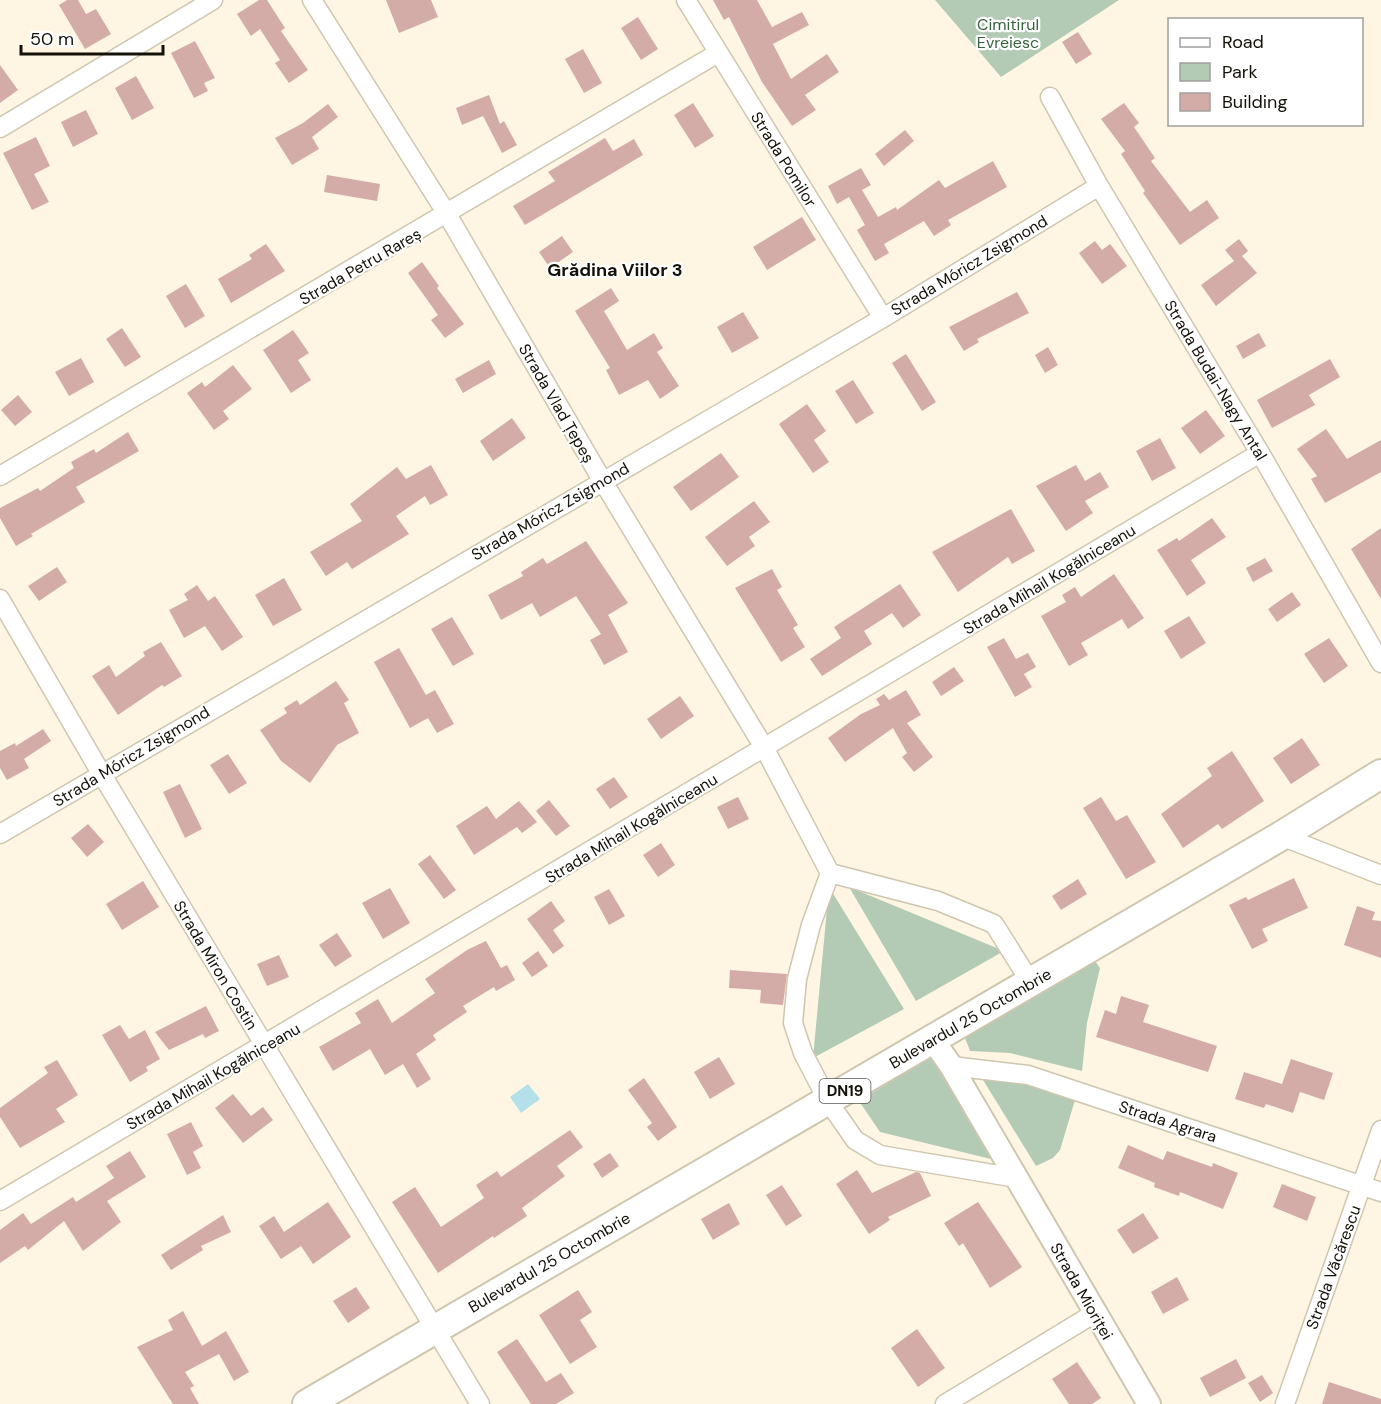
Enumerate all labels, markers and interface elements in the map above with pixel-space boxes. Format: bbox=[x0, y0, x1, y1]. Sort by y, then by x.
park label: Cimitirul Evreiesc bbox=[977, 14, 1039, 53]
scale bar bbox=[21, 18, 164, 56]
legend bbox=[1168, 18, 1363, 126]
text: 50 m bbox=[30, 27, 74, 51]
text: Road bbox=[1222, 30, 1264, 54]
text: Park bbox=[1222, 60, 1258, 84]
text: Building bbox=[1222, 90, 1287, 114]
street label: Strada Pomilor bbox=[746, 108, 821, 211]
street label: Strada Móricz Zsigmond bbox=[887, 210, 1051, 321]
street label: Strada Petru Rareș bbox=[296, 223, 425, 310]
district label: Grădina Viilor 3 bbox=[547, 258, 683, 282]
street label: Strada Budai-Nagy Antal bbox=[1159, 296, 1272, 464]
street label: Strada Vlad Țepeș bbox=[514, 340, 599, 467]
street label: Strada Móricz Zsigmond bbox=[467, 458, 633, 565]
street label: Strada Mihail Kogălniceanu bbox=[959, 520, 1139, 639]
street label: Strada Móricz Zsigmond bbox=[49, 701, 213, 812]
street label: Strada Mihail Kogălniceanu bbox=[541, 769, 721, 888]
street label: Strada Miron Costin bbox=[169, 897, 262, 1034]
street label: Bulevardul 25 Octombrie bbox=[885, 963, 1055, 1073]
street label: Strada Mihail Kogălniceanu bbox=[122, 1018, 304, 1135]
road number: DN19 bbox=[820, 1079, 870, 1103]
street label: Strada Agrara bbox=[1116, 1096, 1220, 1147]
street label: Strada Văcărescu bbox=[1301, 1202, 1366, 1332]
street label: Bulevardul 25 Octombrie bbox=[464, 1207, 634, 1317]
street label: Strada Mioriței bbox=[1045, 1239, 1118, 1344]

